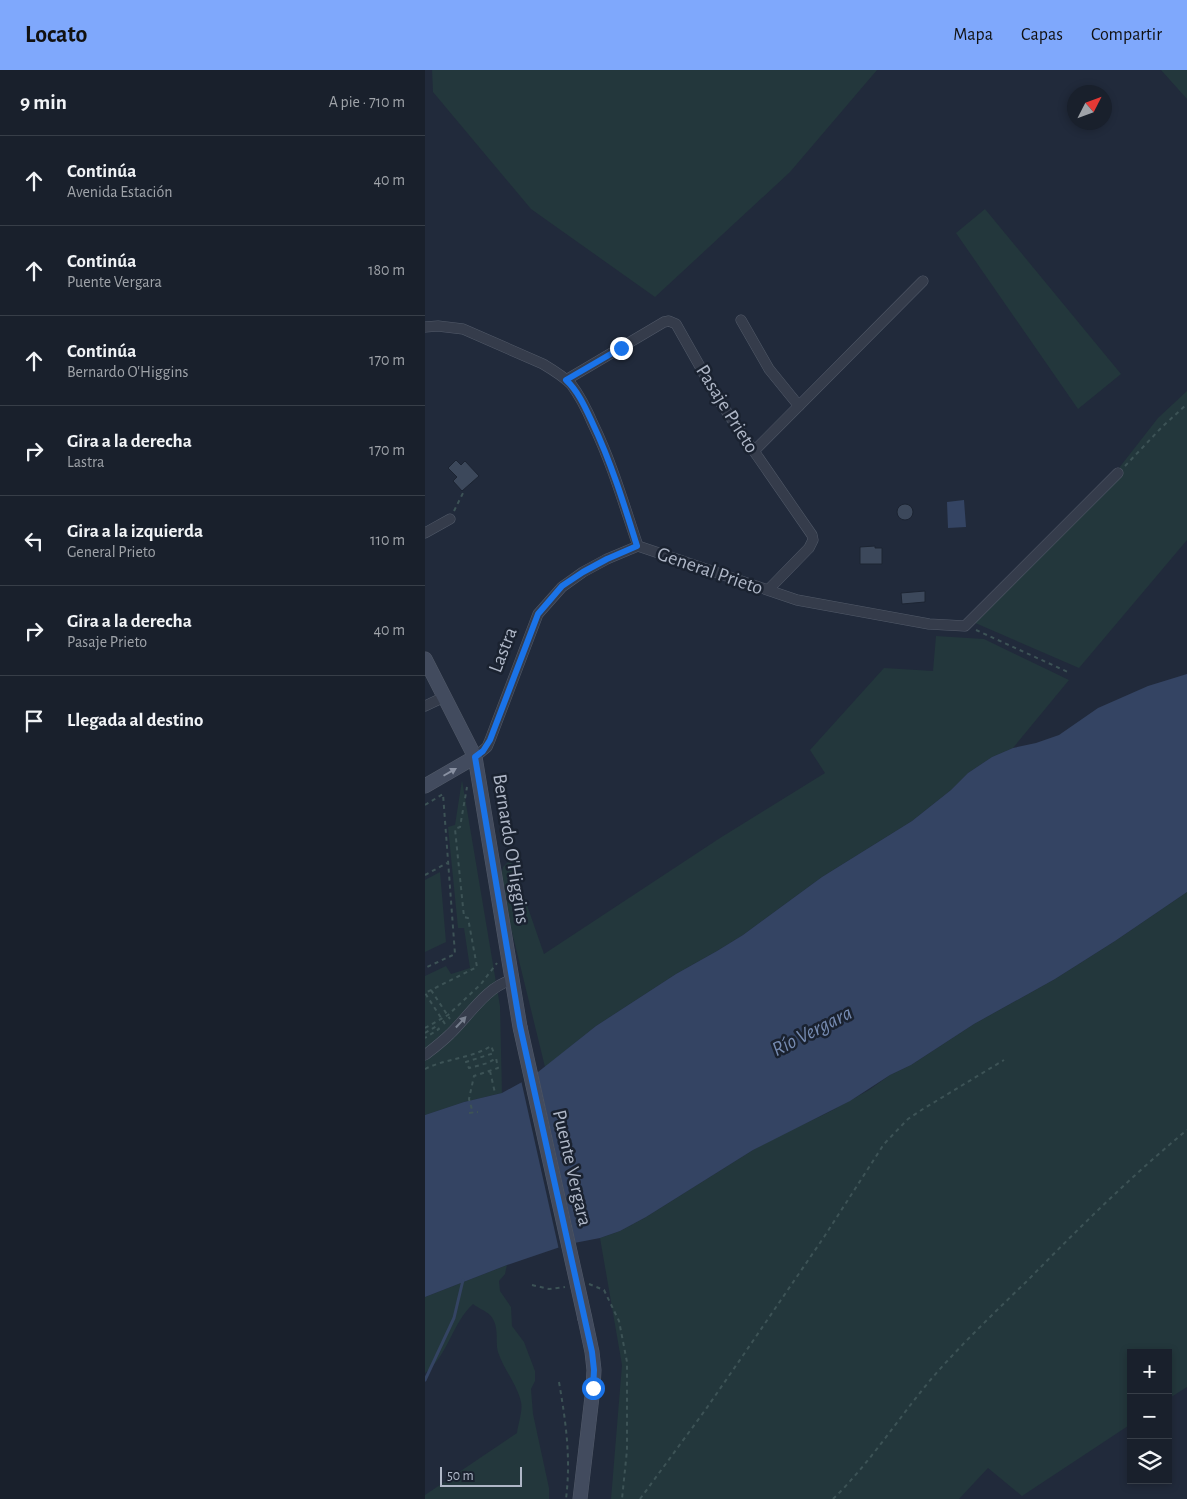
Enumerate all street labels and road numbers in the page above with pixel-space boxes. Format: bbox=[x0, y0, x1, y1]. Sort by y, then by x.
street label: Pasaje Prieto bbox=[692, 361, 762, 457]
street label: General Prieto bbox=[654, 544, 766, 598]
street label: Lastra bbox=[485, 625, 521, 675]
street label: Bernardo O'Higgins bbox=[489, 772, 533, 926]
street label: Puente Vergara bbox=[549, 1108, 595, 1228]

